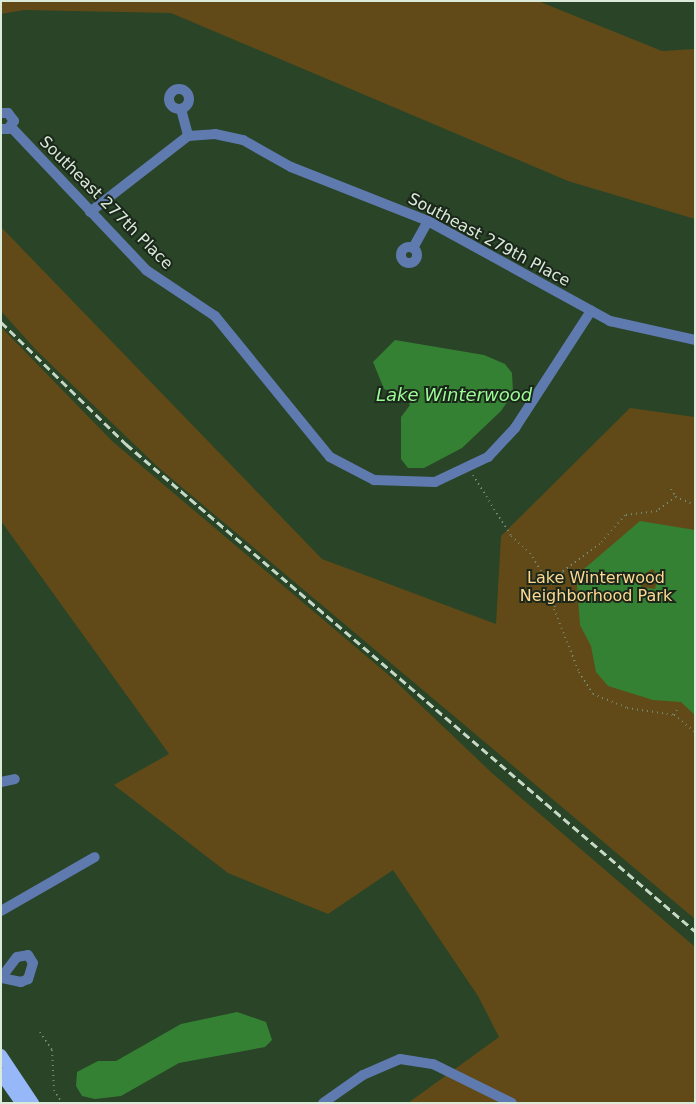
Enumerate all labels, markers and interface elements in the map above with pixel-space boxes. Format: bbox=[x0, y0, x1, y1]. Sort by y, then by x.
street label: Southeast 277th Place bbox=[35, 132, 177, 274]
street label: Southeast 279th Place bbox=[405, 189, 573, 291]
water label: Lake Winterwood bbox=[376, 384, 532, 406]
park label: Lake Winterwood Neighborhood Park bbox=[520, 568, 672, 606]

